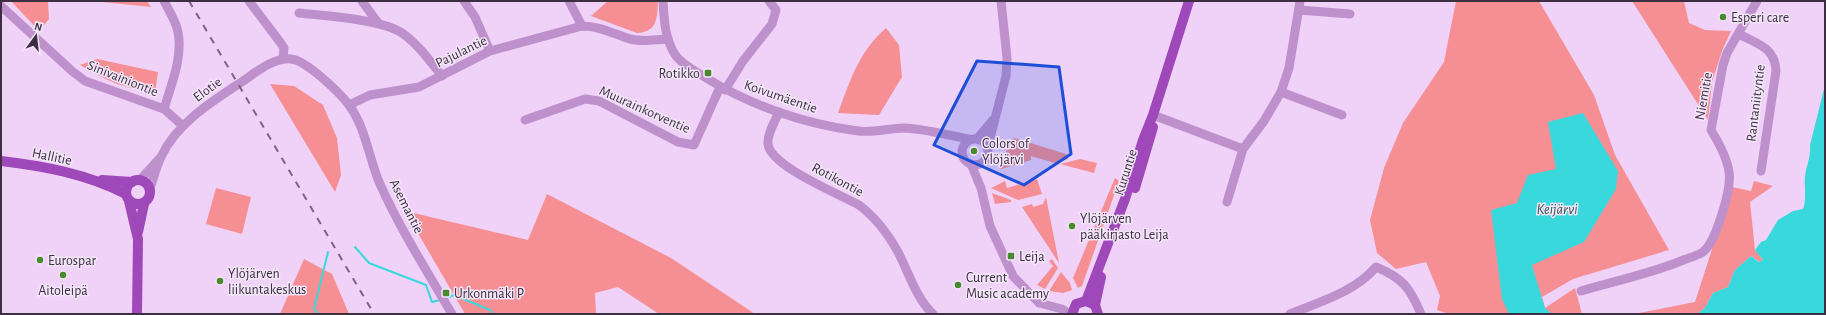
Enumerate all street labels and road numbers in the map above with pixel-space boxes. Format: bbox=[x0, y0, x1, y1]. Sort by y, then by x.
street label: Pajulantie bbox=[433, 33, 489, 70]
street label: Sinivainiontie bbox=[85, 58, 160, 99]
street label: Rantaniityntie bbox=[1744, 64, 1768, 143]
street label: Niemitie bbox=[1693, 71, 1715, 121]
street label: Elotie bbox=[191, 75, 224, 105]
street label: Koivumäentie bbox=[742, 78, 819, 116]
street label: Muurainkorventie bbox=[597, 84, 692, 136]
street label: Hallitie bbox=[31, 146, 73, 168]
street label: Kuruntie bbox=[1112, 148, 1140, 197]
street label: Rotikontie bbox=[809, 160, 866, 199]
street label: Asemantie bbox=[387, 177, 426, 236]

